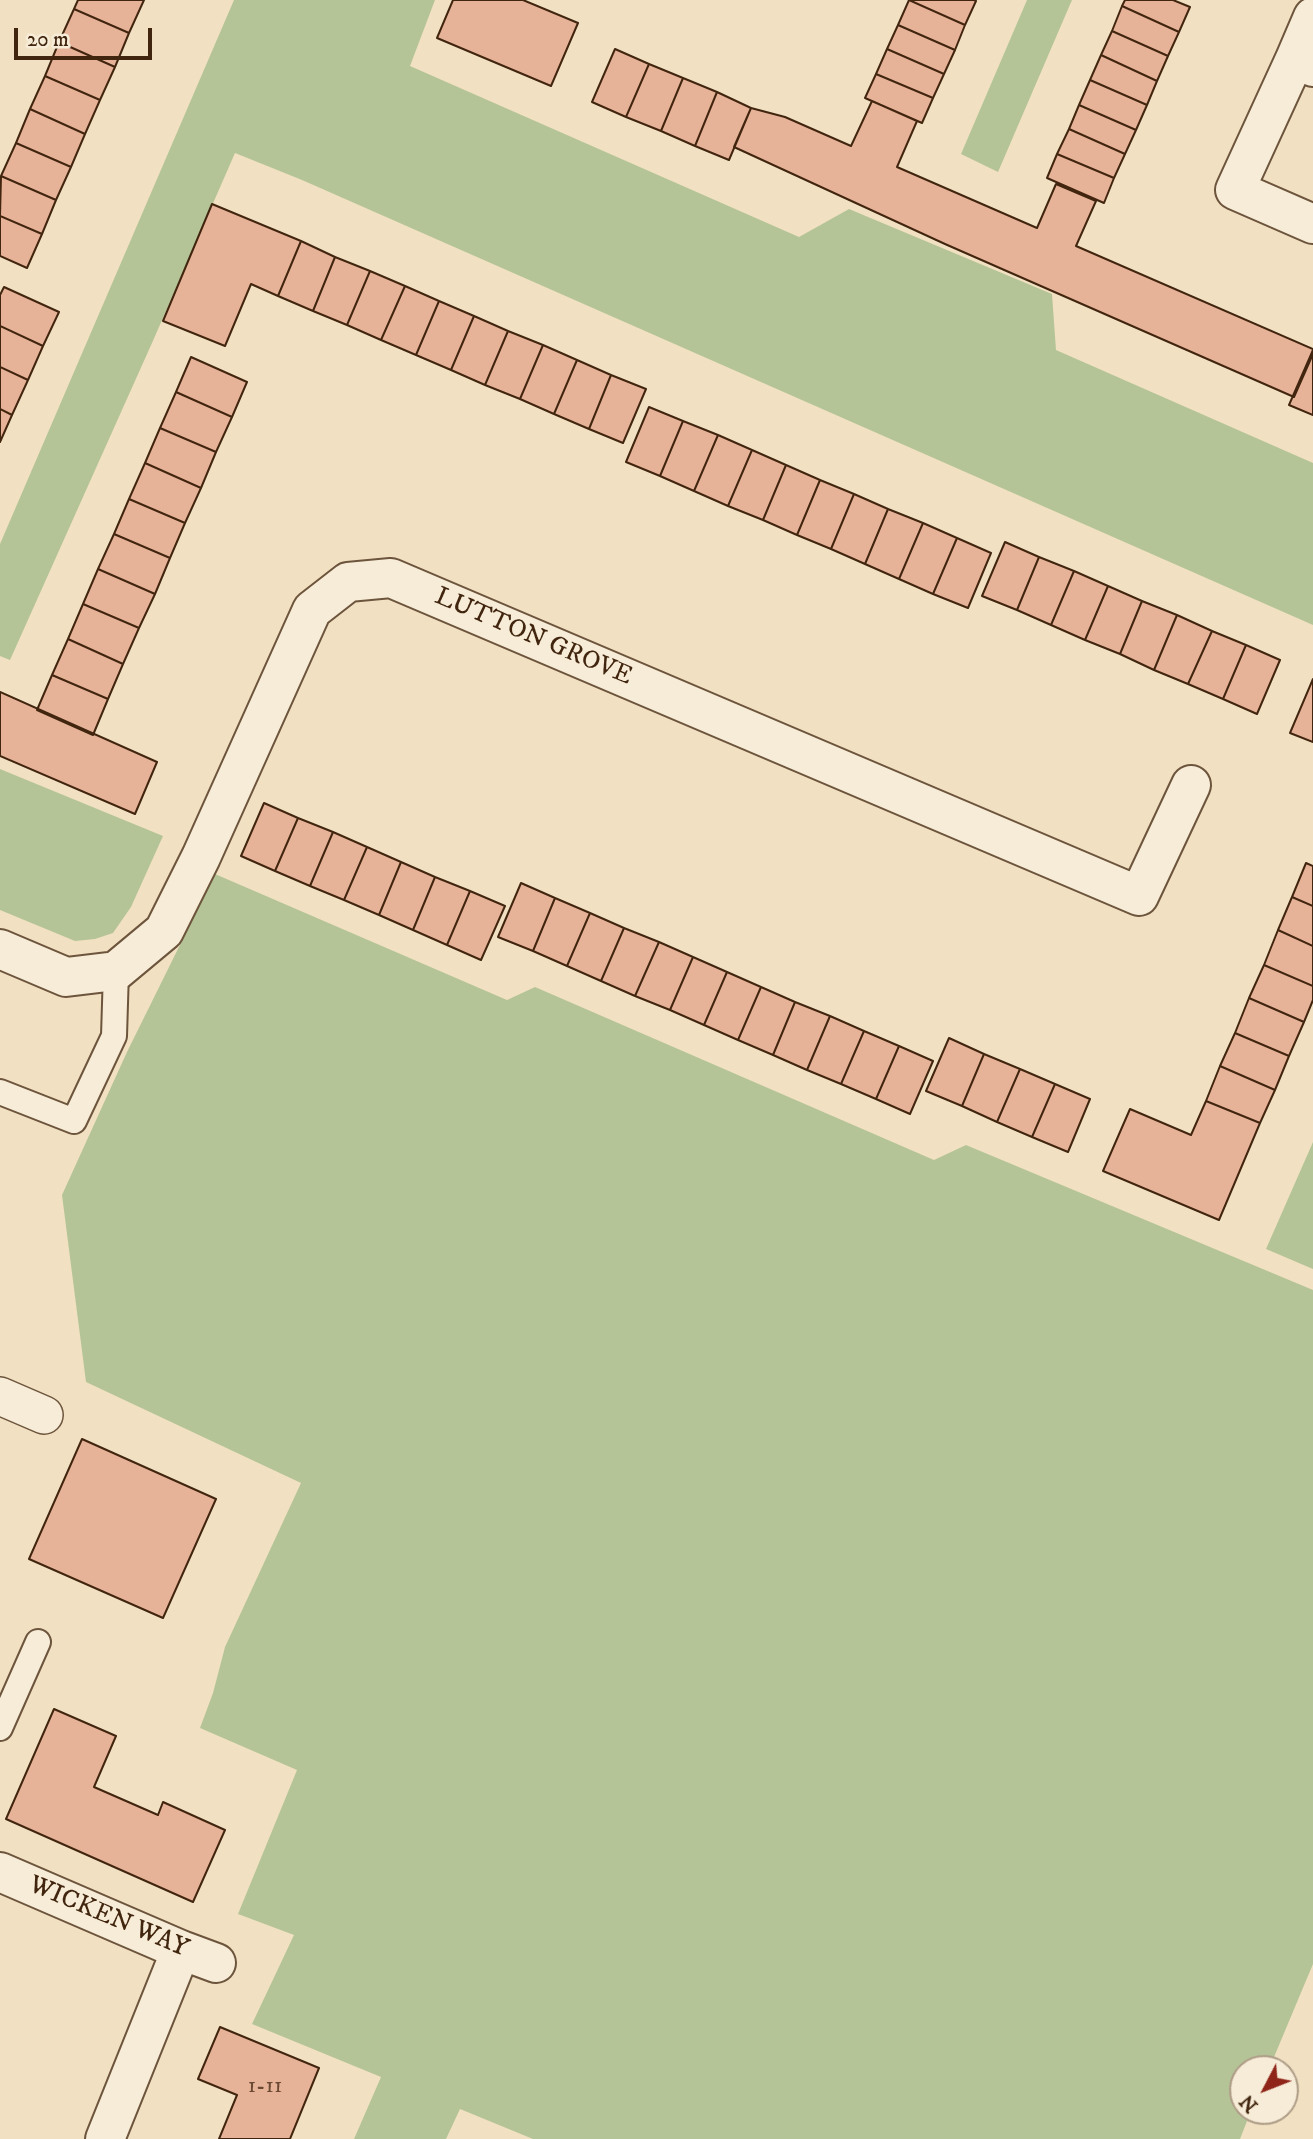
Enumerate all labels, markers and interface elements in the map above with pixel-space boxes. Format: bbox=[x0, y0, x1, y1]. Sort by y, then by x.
scale bar bbox=[18, 14, 156, 58]
text: 20 m bbox=[27, 27, 69, 53]
street label: LUTTON GROVE bbox=[429, 582, 637, 694]
street label: WICKEN WAY bbox=[23, 1870, 193, 1966]
north arrow bbox=[1229, 2055, 1299, 2125]
house number: 1-11 bbox=[248, 2073, 282, 2101]
text: N bbox=[1236, 2090, 1263, 2117]

